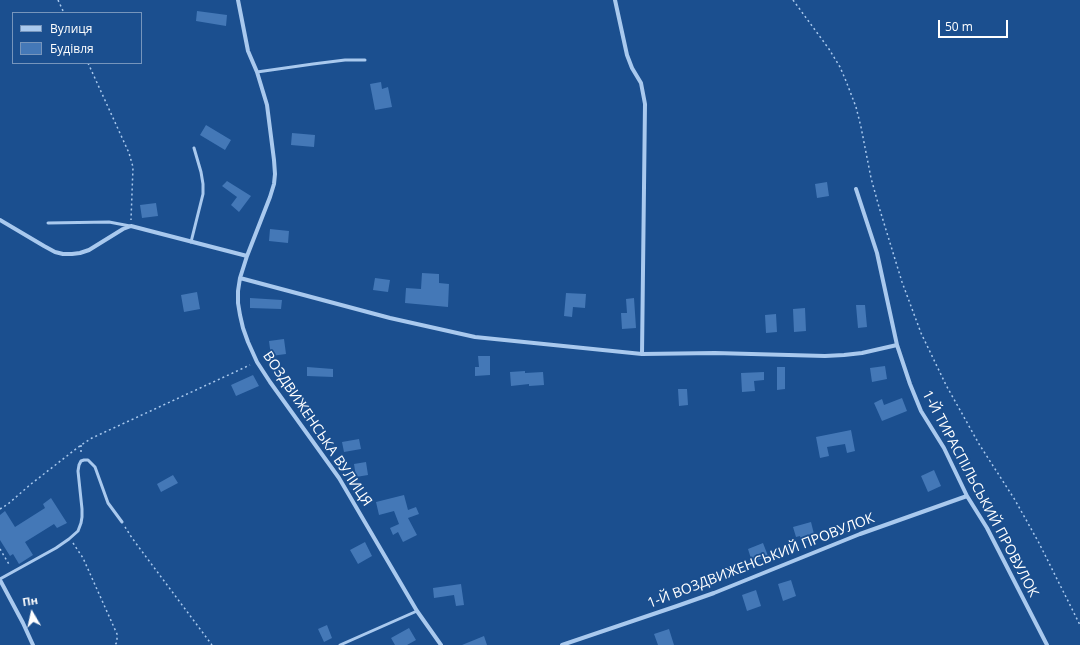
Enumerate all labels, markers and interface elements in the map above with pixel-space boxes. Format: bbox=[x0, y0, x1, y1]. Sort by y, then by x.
legend bbox=[12, 12, 142, 64]
scale bar bbox=[940, 12, 1010, 38]
text: 50 m bbox=[945, 18, 973, 35]
text: Вулиця bbox=[50, 20, 92, 37]
text: Будівля bbox=[50, 40, 94, 57]
street label: ВОЗДВИЖЕНСЬКА ВУЛИЦЯ bbox=[259, 348, 375, 510]
street label: 1-Й ТИРАСПІЛЬСЬКИЙ ПРОВУЛОК bbox=[918, 388, 1042, 600]
street label: 1-Й ВОЗДВИЖЕНСЬКИЙ ПРОВУЛОК bbox=[645, 510, 877, 612]
text: Пн bbox=[21, 592, 39, 609]
north arrow bbox=[12, 593, 52, 633]

